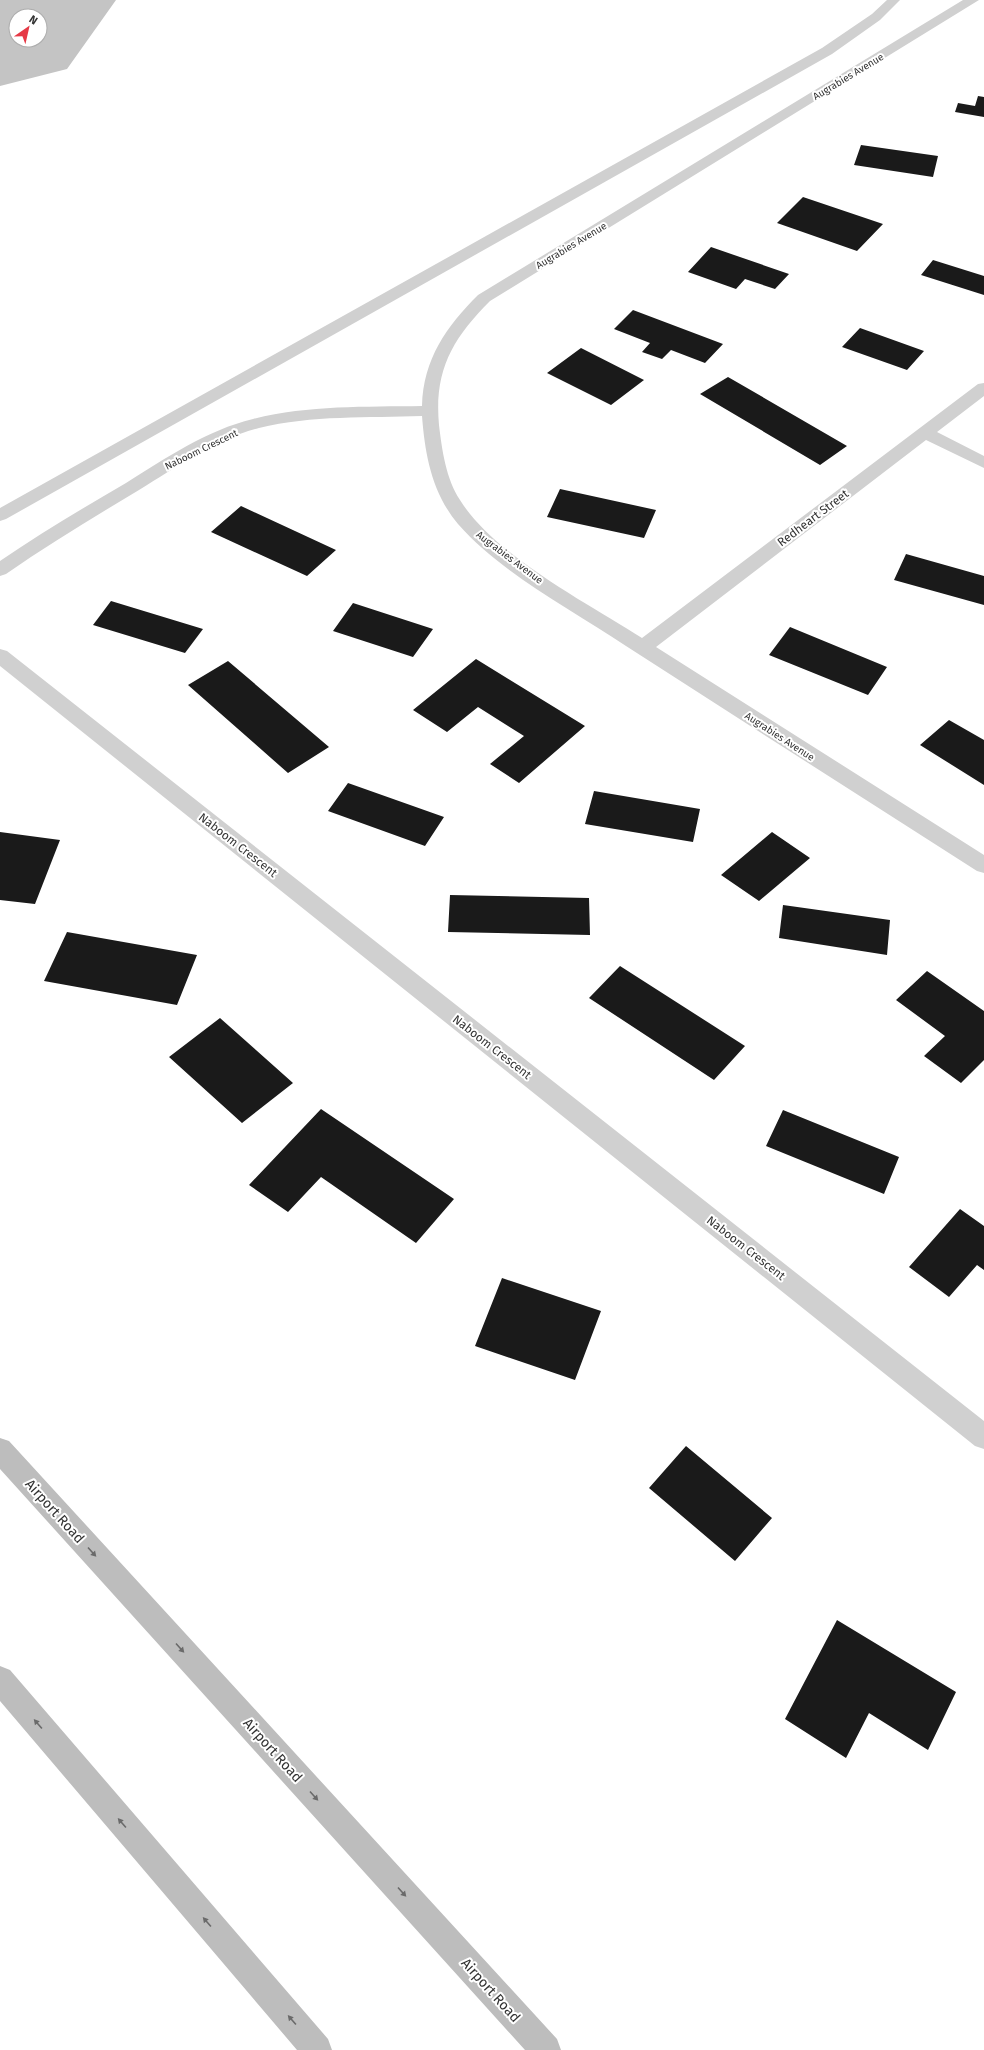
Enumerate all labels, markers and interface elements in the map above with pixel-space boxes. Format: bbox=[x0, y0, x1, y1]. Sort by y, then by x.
north arrow bbox=[8, 8, 48, 48]
text: N bbox=[27, 13, 40, 28]
street label: Augrabies Avenue bbox=[811, 51, 886, 103]
street label: Augrabies Avenue bbox=[534, 220, 609, 272]
street label: Naboom Crescent bbox=[163, 427, 240, 473]
street label: Redheart Street bbox=[775, 486, 852, 549]
street label: Augrabies Avenue bbox=[474, 529, 545, 587]
street label: Augrabies Avenue bbox=[742, 710, 816, 764]
street label: Naboom Crescent bbox=[196, 810, 281, 880]
street label: Naboom Crescent bbox=[450, 1012, 535, 1082]
street label: Naboom Crescent bbox=[704, 1213, 789, 1283]
street label: Airport Road bbox=[21, 1476, 88, 1547]
one-way arrow bbox=[87, 1547, 96, 1556]
one-way arrow bbox=[175, 1643, 184, 1653]
street label: Airport Road bbox=[239, 1715, 306, 1786]
one-way arrow bbox=[33, 1719, 43, 1729]
one-way arrow bbox=[309, 1791, 319, 1801]
one-way arrow bbox=[118, 1817, 127, 1828]
one-way arrow bbox=[397, 1887, 406, 1897]
one-way arrow bbox=[203, 1917, 212, 1926]
street label: Airport Road bbox=[457, 1955, 524, 2026]
one-way arrow bbox=[287, 2015, 296, 2026]

